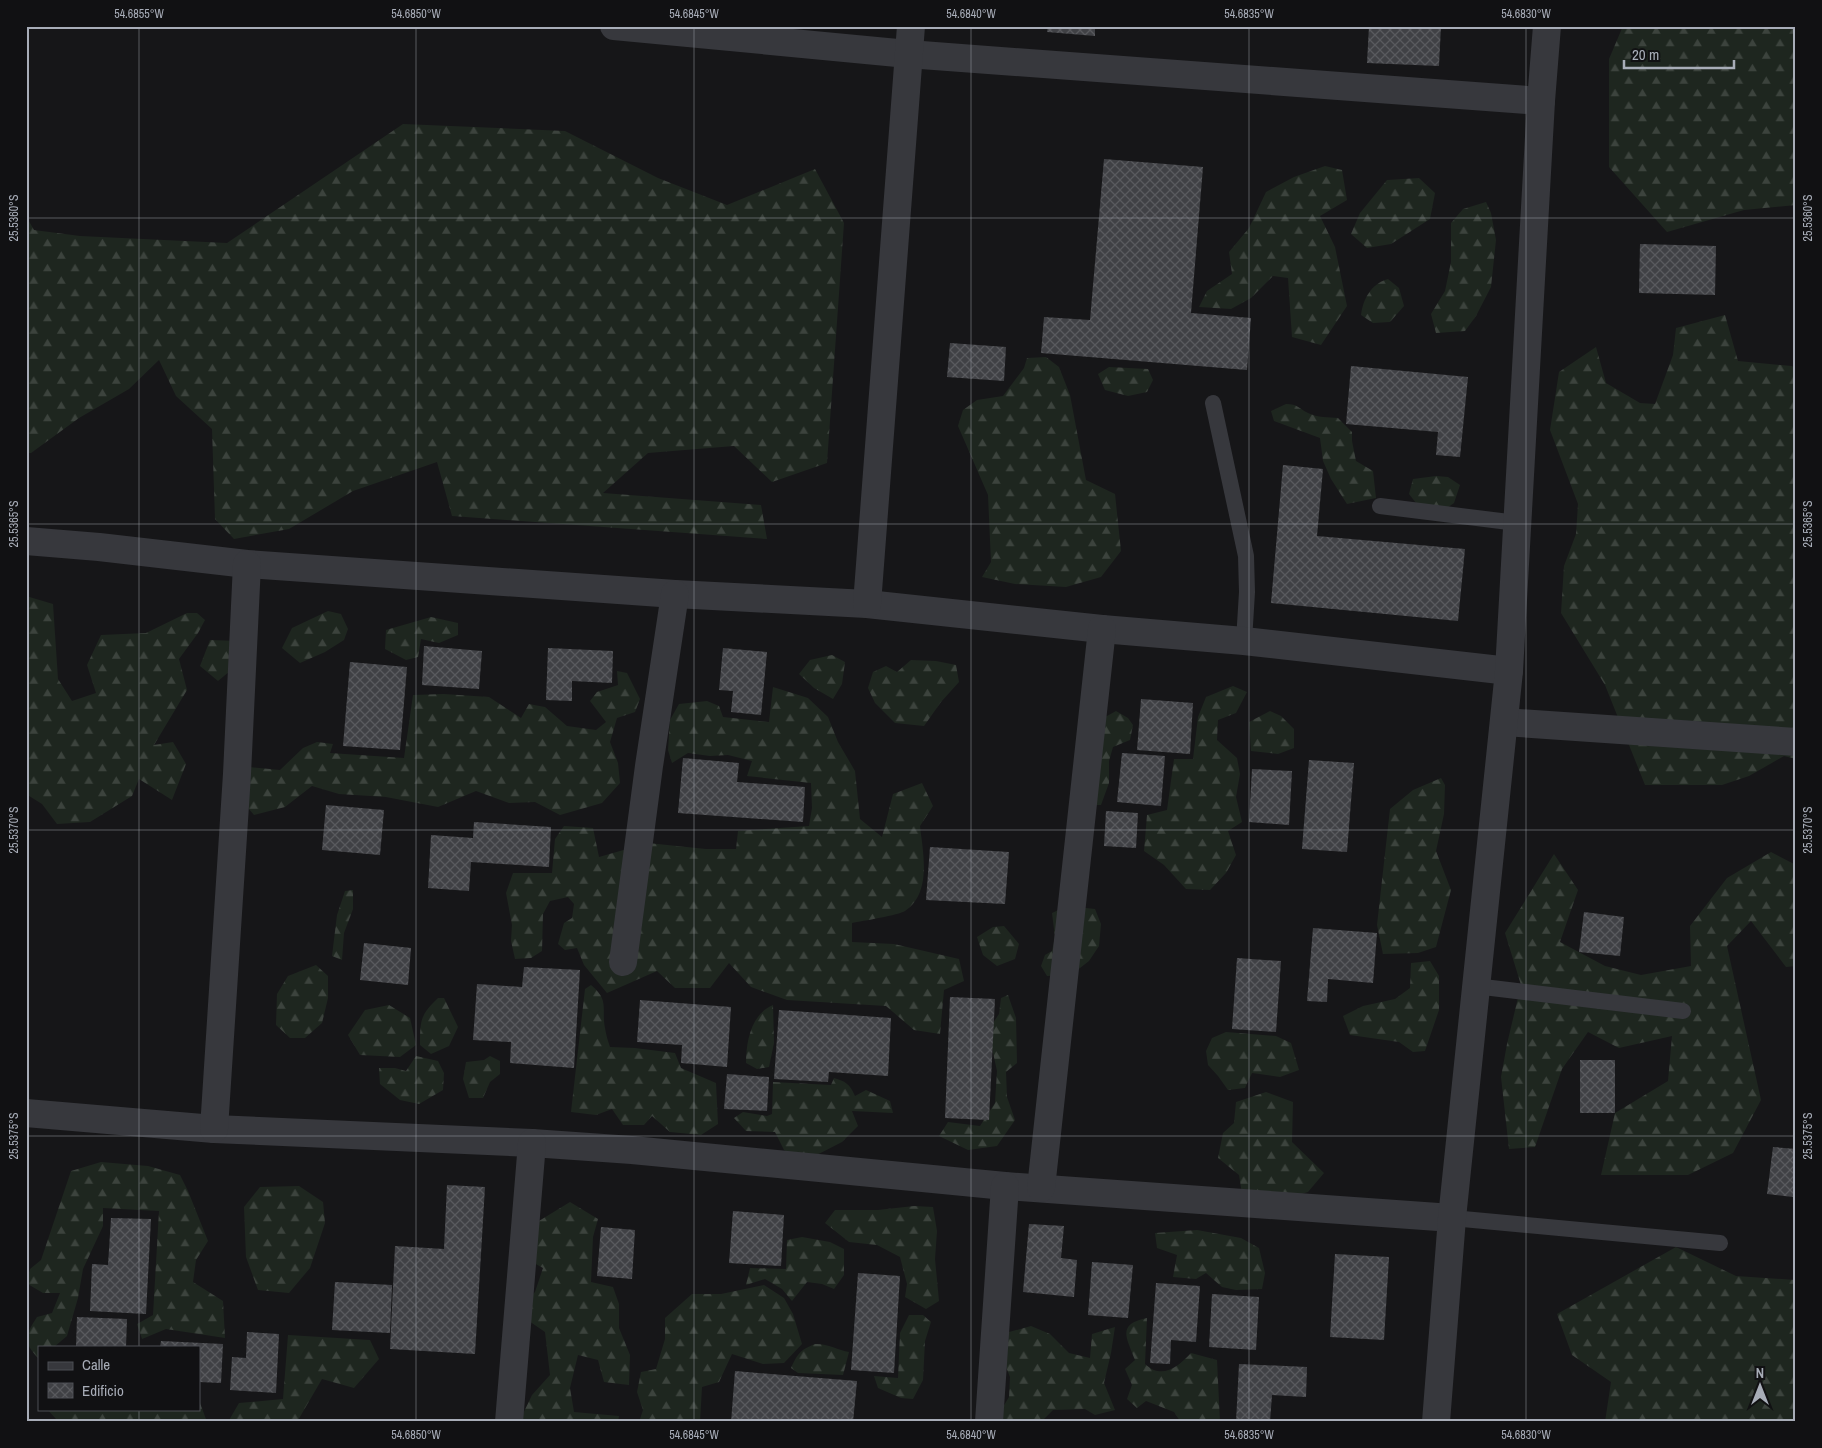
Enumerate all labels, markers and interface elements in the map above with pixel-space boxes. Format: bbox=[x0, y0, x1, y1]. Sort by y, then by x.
text: 54.6855°W bbox=[114, 6, 165, 22]
text: 54.6850°W bbox=[391, 6, 442, 22]
text: 54.6845°W bbox=[669, 6, 720, 22]
text: 54.6840°W bbox=[946, 6, 997, 22]
text: 54.6835°W bbox=[1224, 6, 1275, 22]
text: 54.6830°W bbox=[1501, 6, 1552, 22]
scale bar bbox=[1624, 38, 1734, 70]
text: 20 m bbox=[1632, 44, 1659, 65]
text: 25.5360°S bbox=[6, 194, 22, 241]
text: 25.5360°S bbox=[1800, 194, 1816, 241]
text: 25.5365°S bbox=[6, 500, 22, 547]
text: 25.5365°S bbox=[1800, 500, 1816, 547]
text: 25.5370°S bbox=[6, 806, 22, 853]
text: 25.5370°S bbox=[1800, 806, 1816, 853]
text: 25.5375°S bbox=[6, 1112, 22, 1159]
text: 25.5375°S bbox=[1800, 1112, 1816, 1159]
legend bbox=[38, 1346, 200, 1410]
text: Calle bbox=[82, 1354, 110, 1375]
north arrow bbox=[1734, 1360, 1784, 1410]
text: N bbox=[1756, 1364, 1764, 1382]
text: Edificio bbox=[82, 1380, 124, 1401]
text: 54.6850°W bbox=[391, 1427, 442, 1443]
text: 54.6845°W bbox=[669, 1427, 720, 1443]
text: 54.6840°W bbox=[946, 1427, 997, 1443]
text: 54.6835°W bbox=[1224, 1427, 1275, 1443]
text: 54.6830°W bbox=[1501, 1427, 1552, 1443]

